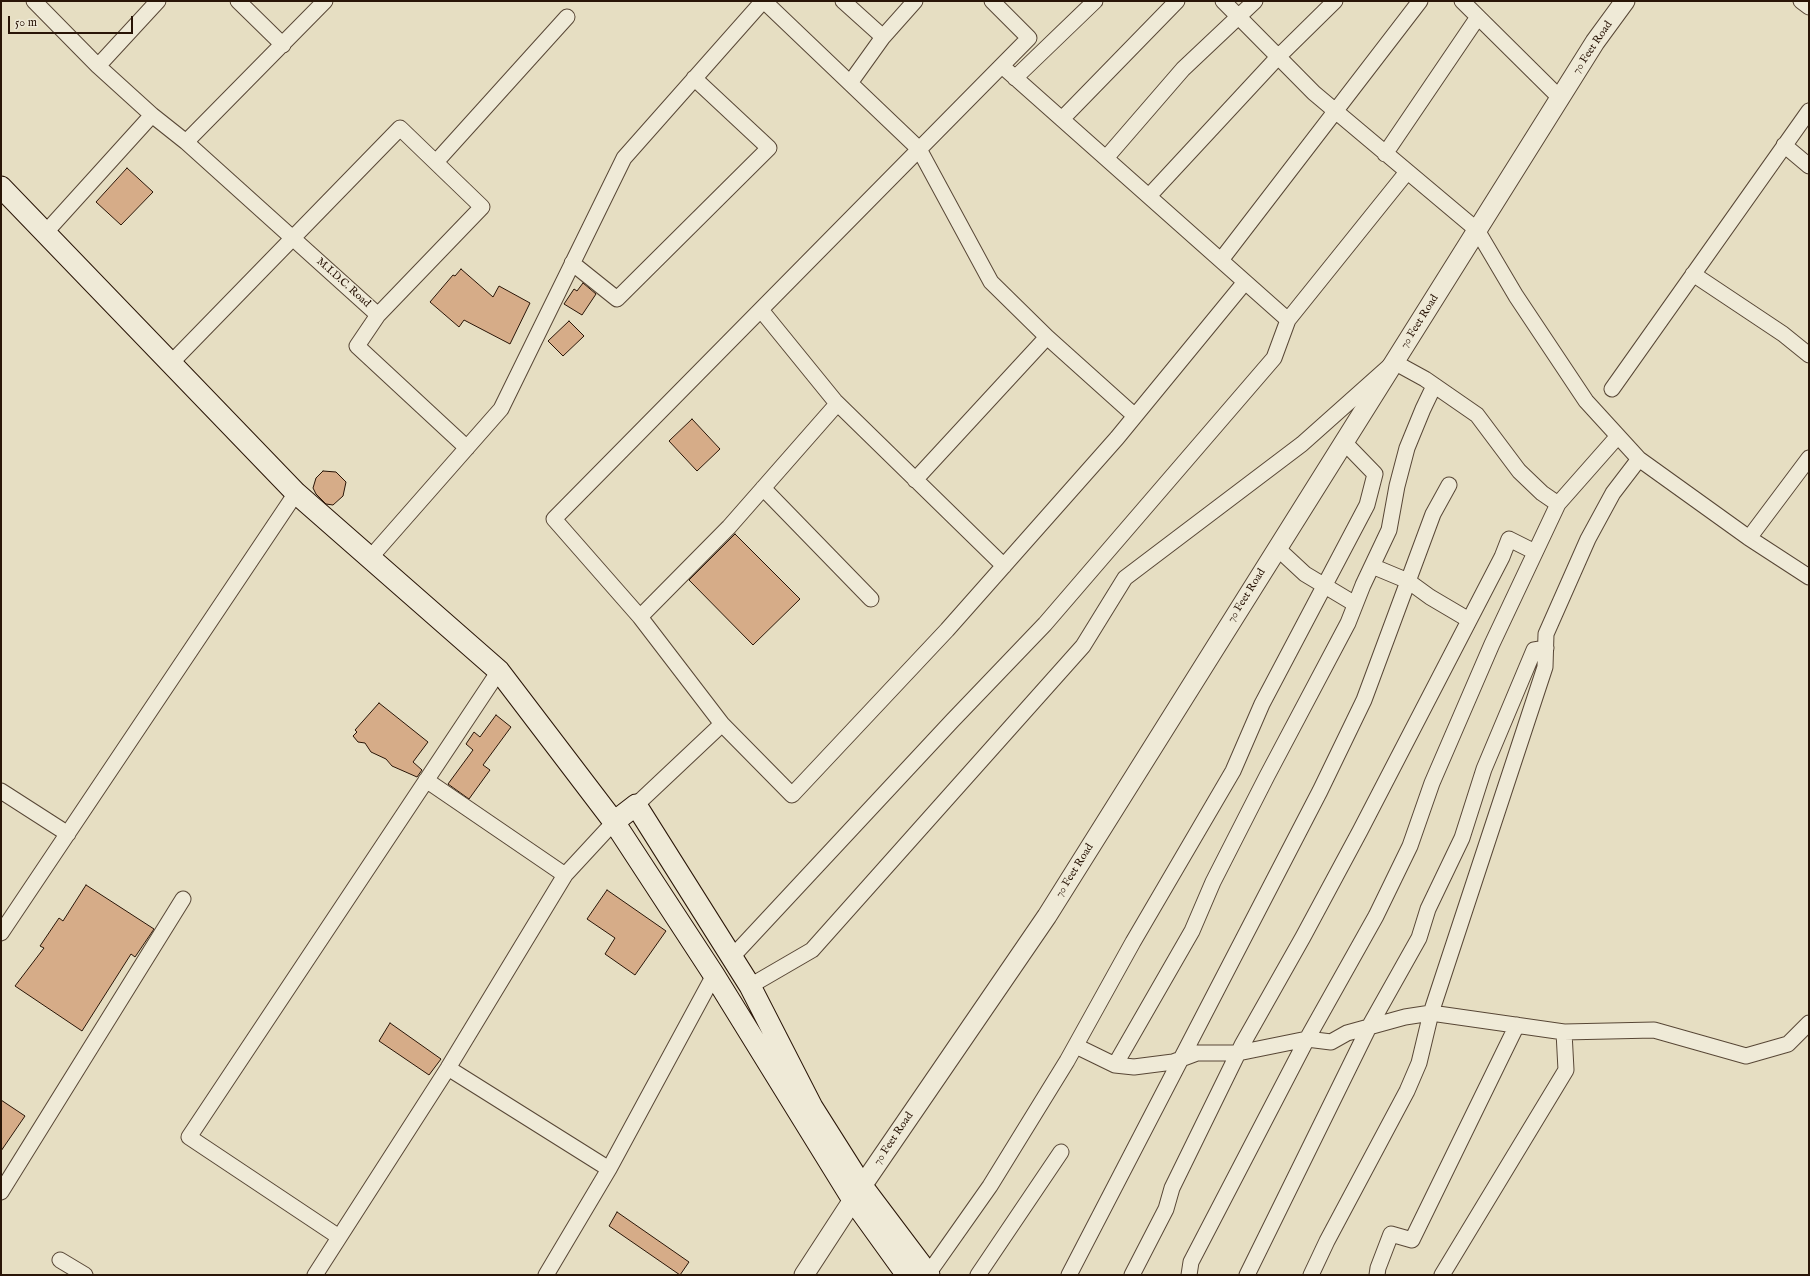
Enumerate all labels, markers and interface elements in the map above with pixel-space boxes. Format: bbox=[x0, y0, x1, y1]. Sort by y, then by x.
scale bar bbox=[10, 8, 135, 34]
text: 50 m bbox=[15, 15, 37, 30]
street label: 70 Feet Road bbox=[1570, 19, 1616, 77]
street label: M.I.D.C. Road bbox=[313, 255, 373, 311]
street label: 70 Feet Road bbox=[1398, 293, 1442, 351]
street label: 70 Feet Road bbox=[1225, 567, 1269, 625]
street label: 70 Feet Road bbox=[1053, 842, 1097, 900]
street label: 70 Feet Road bbox=[871, 1110, 917, 1168]

